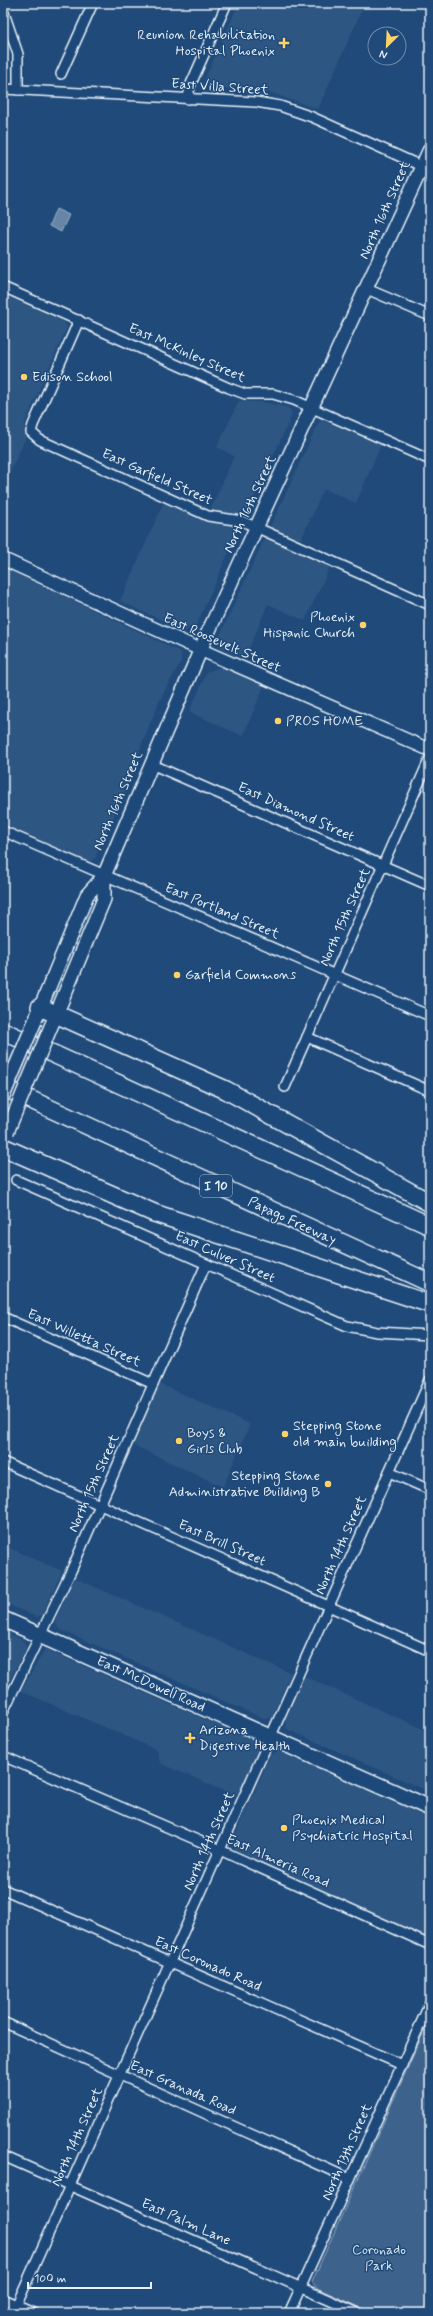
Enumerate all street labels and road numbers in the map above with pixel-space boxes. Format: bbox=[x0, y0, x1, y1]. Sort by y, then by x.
street label: East Villa Street bbox=[171, 75, 270, 99]
street label: North 16th Street bbox=[355, 157, 415, 262]
street label: East McKinley Street bbox=[126, 319, 249, 387]
street label: East Garfield Street bbox=[99, 445, 215, 510]
street label: North 16th Street bbox=[219, 452, 281, 556]
street label: East Roosevelt Street bbox=[160, 609, 284, 677]
street label: North 16th Street bbox=[89, 748, 147, 853]
street label: East Diamond Street bbox=[235, 778, 357, 846]
street label: North 15th Street bbox=[315, 864, 375, 969]
street label: East Portland Street bbox=[162, 879, 283, 944]
road number: I 10 bbox=[200, 1175, 232, 1197]
street label: Papago Freeway bbox=[244, 1193, 339, 1250]
street label: East Culver Street bbox=[172, 1227, 278, 1287]
street label: East Willetta Street bbox=[24, 1305, 144, 1371]
street label: North 15th Street bbox=[64, 1430, 124, 1535]
street label: North 14th Street bbox=[311, 1492, 371, 1597]
street label: East Brill Street bbox=[175, 1516, 269, 1570]
street label: East McDowell Road bbox=[94, 1652, 208, 1716]
street label: North 14th Street bbox=[179, 1788, 239, 1893]
street label: East Almeria Road bbox=[223, 1830, 333, 1892]
street label: East Coronado Road bbox=[152, 1932, 264, 1996]
street label: East Granada Road bbox=[127, 2056, 239, 2120]
street label: North 14th Street bbox=[47, 2084, 107, 2189]
street label: North 13th Street bbox=[318, 2100, 377, 2203]
street label: East Palm Lane bbox=[138, 2194, 234, 2250]

